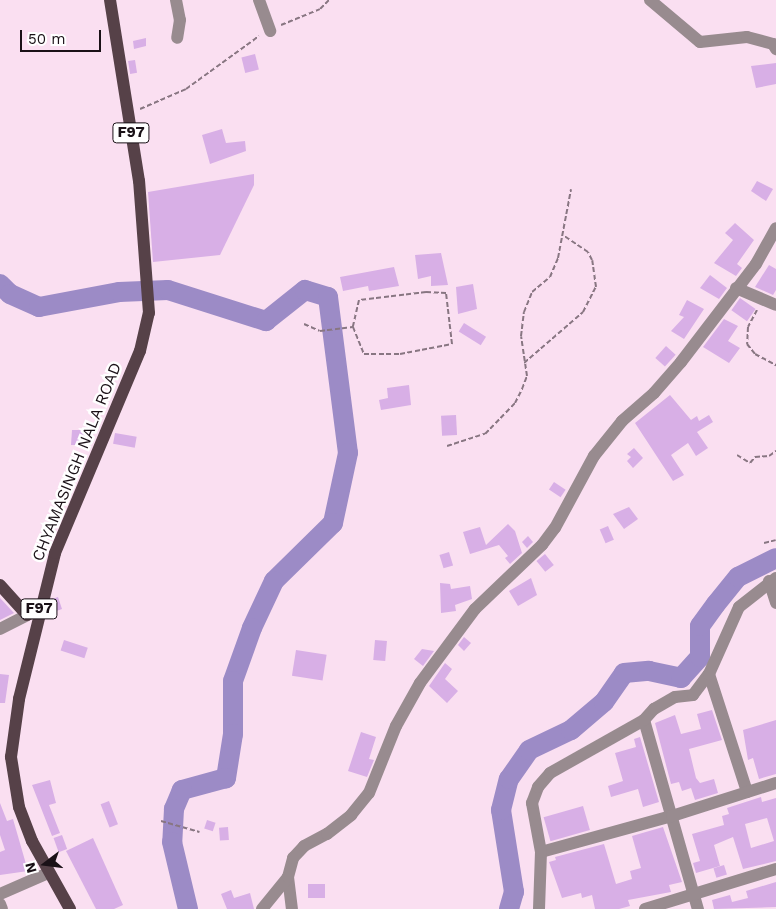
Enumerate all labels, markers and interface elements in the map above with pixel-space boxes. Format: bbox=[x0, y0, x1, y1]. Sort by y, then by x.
scale bar bbox=[22, 20, 104, 52]
text: 50 m bbox=[28, 30, 65, 48]
road number: F97 bbox=[112, 120, 150, 146]
street label: CHYAMASINGH NALA ROAD bbox=[28, 360, 126, 564]
road number: F97 bbox=[20, 596, 58, 622]
north arrow bbox=[20, 839, 70, 889]
text: N bbox=[21, 861, 40, 875]

